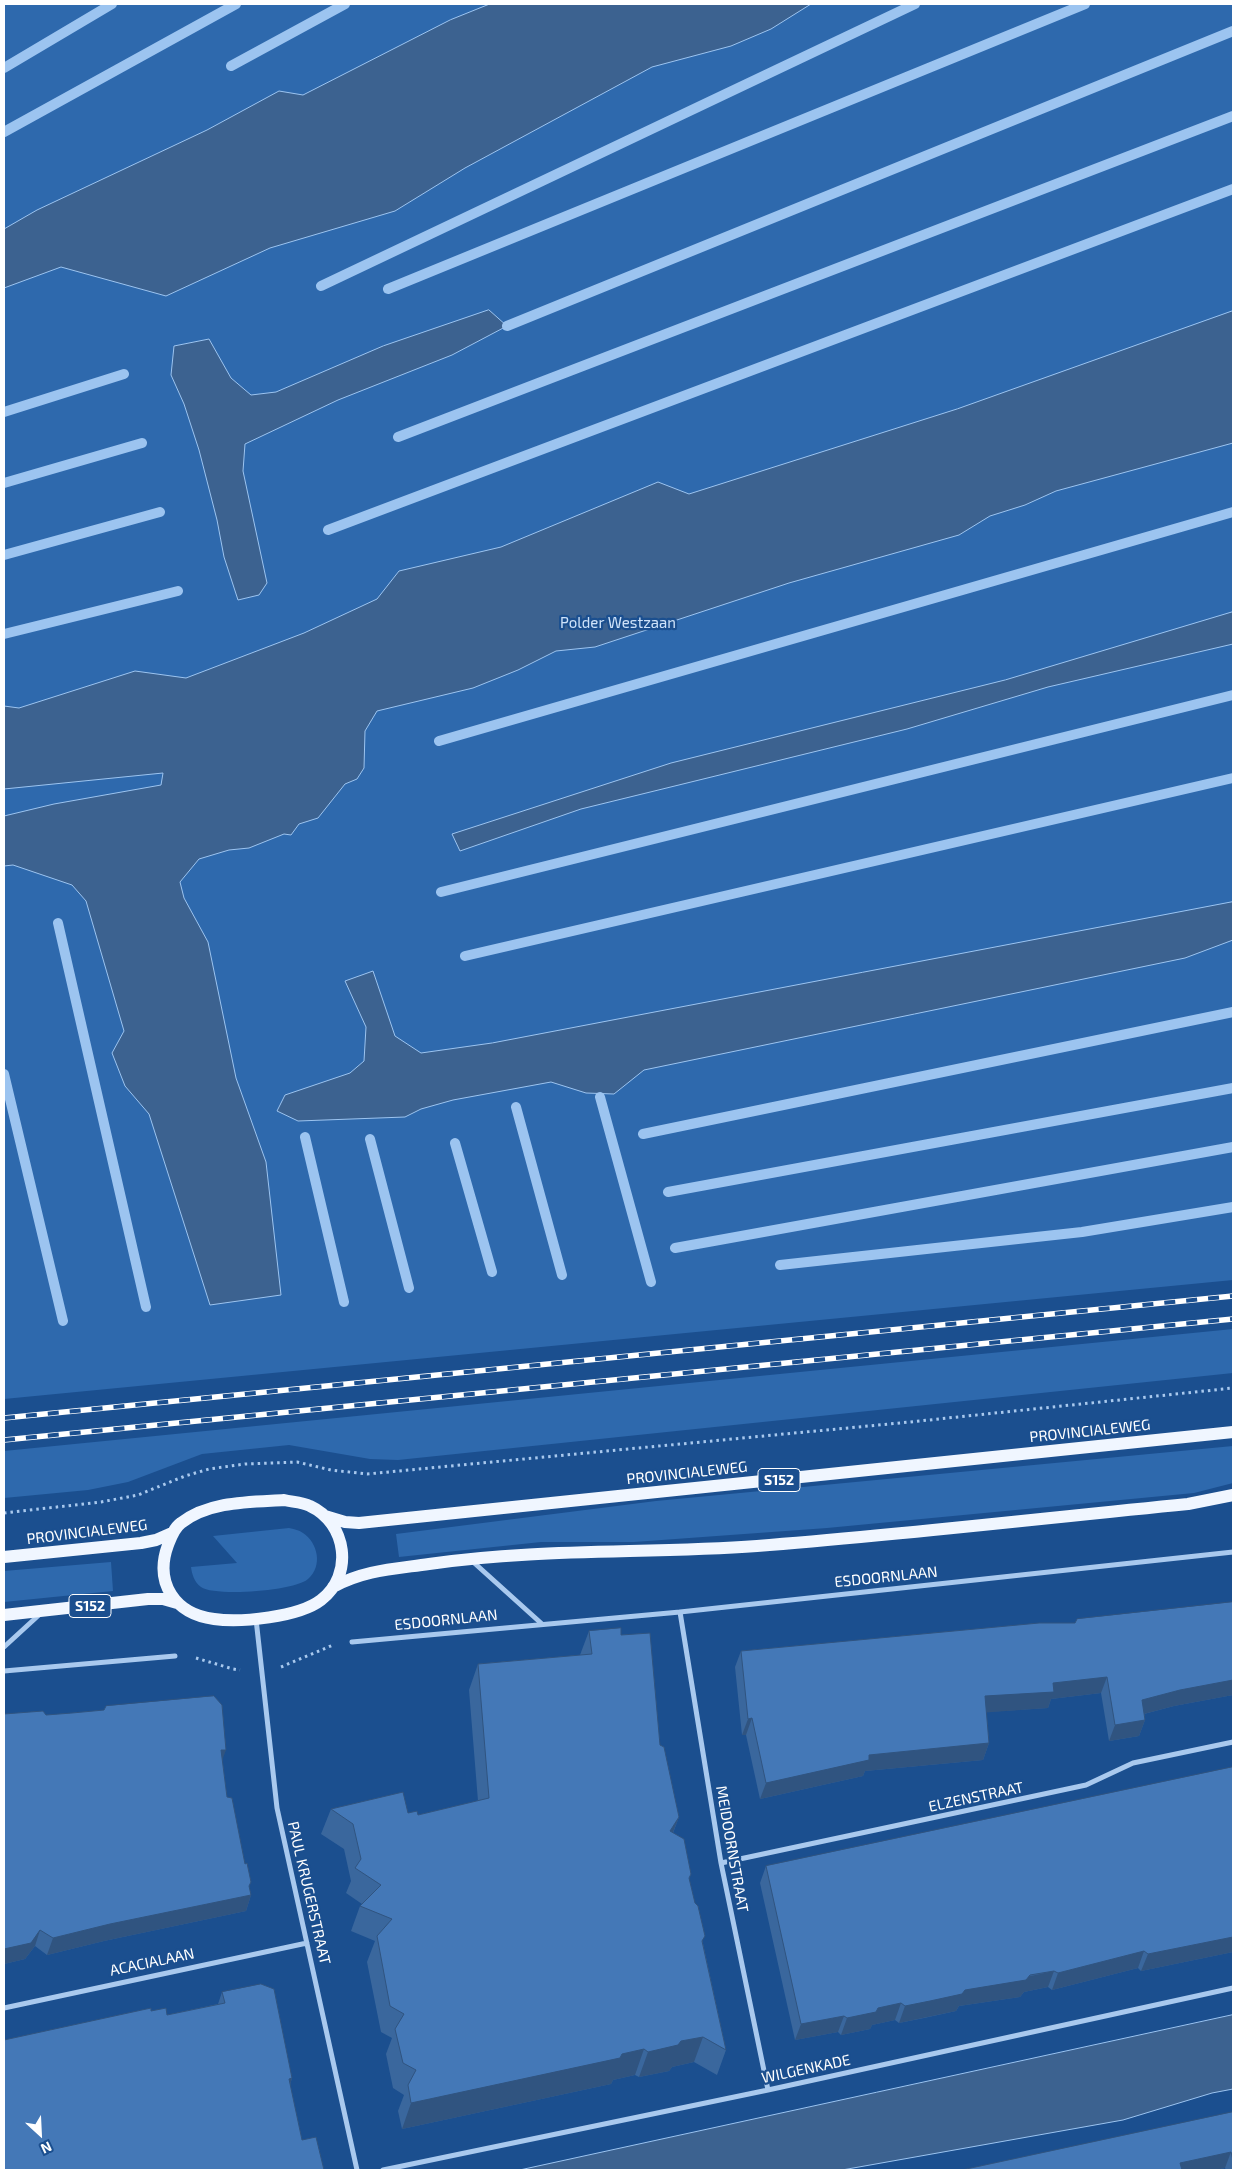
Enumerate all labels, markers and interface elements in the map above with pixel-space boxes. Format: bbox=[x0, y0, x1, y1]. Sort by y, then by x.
park label: Polder Westzaan bbox=[560, 614, 676, 632]
street label: PROVINCIALEWEG bbox=[1029, 1416, 1151, 1446]
street label: PROVINCIALEWEG bbox=[626, 1458, 748, 1488]
road number: S152 bbox=[758, 1468, 800, 1492]
street label: PROVINCIALEWEG bbox=[26, 1516, 148, 1548]
street label: ESDOORNLAAN bbox=[834, 1563, 938, 1591]
road number: S152 bbox=[69, 1594, 111, 1618]
street label: ESDOORNLAAN bbox=[394, 1606, 498, 1634]
street label: ELZENSTRAAT bbox=[927, 1778, 1025, 1816]
street label: MEIDOORNSTRAAT bbox=[712, 1784, 752, 1914]
street label: PAUL KRUGERSTRAAT bbox=[284, 1819, 334, 1967]
street label: ACACIALAAN bbox=[108, 1944, 196, 1980]
street label: WILGENKADE bbox=[760, 2051, 852, 2087]
north arrow bbox=[15, 2109, 65, 2159]
text: N bbox=[38, 2138, 55, 2158]

